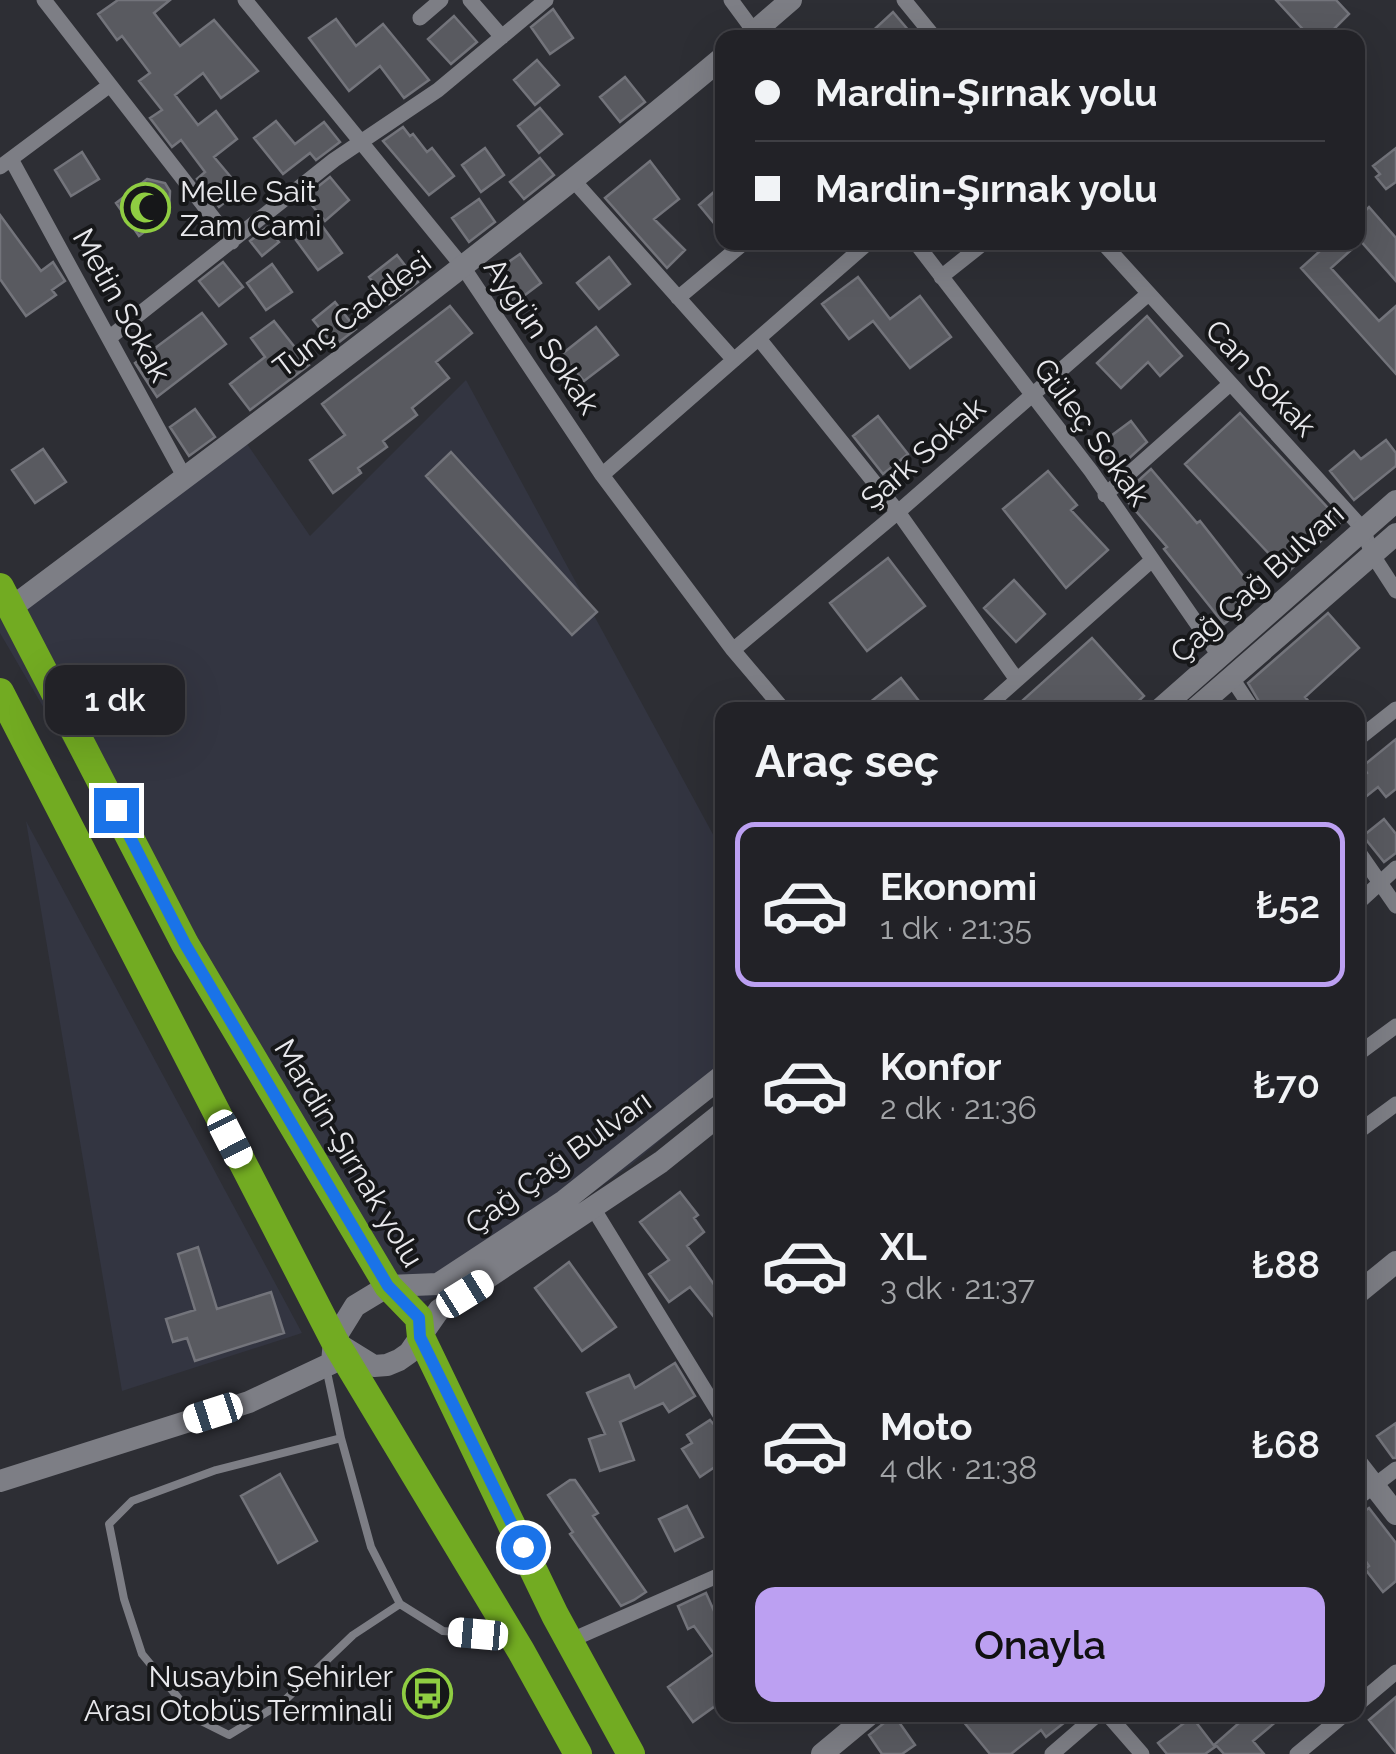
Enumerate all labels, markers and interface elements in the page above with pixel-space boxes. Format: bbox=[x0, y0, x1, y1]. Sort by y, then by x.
text: Mardin-Şırnak yolu bbox=[815, 70, 1158, 115]
text: Mardin-Şırnak yolu bbox=[815, 166, 1158, 211]
place label: Melle Sait Zam Cami bbox=[180, 174, 321, 243]
mosque icon: Melle Sait Zam Cami bbox=[119, 182, 171, 234]
street label: Metin Sokak bbox=[66, 222, 178, 388]
street label: Tunç Caddesi bbox=[266, 243, 438, 385]
street label: Aygün Sokak bbox=[477, 251, 607, 421]
street label: Can Sokak bbox=[1198, 313, 1324, 443]
street label: Güleç Sokak bbox=[1027, 352, 1157, 512]
street label: Şark Sokak bbox=[854, 390, 992, 516]
street label: Çağ Çağ Bulvarı bbox=[1163, 496, 1351, 670]
callout: 1 dk bbox=[46, 665, 186, 735]
text: 1 dk bbox=[85, 681, 145, 718]
text: Araç seç bbox=[755, 735, 939, 788]
route end bbox=[94, 788, 139, 833]
icon: car bbox=[760, 860, 850, 950]
text: Ekonomi bbox=[880, 864, 1037, 909]
text: ₺52 bbox=[1256, 882, 1320, 927]
text: 1 dk · 21:35 bbox=[880, 909, 1032, 946]
street label: Mardin-Şırnak yolu bbox=[267, 1033, 431, 1273]
icon: car bbox=[760, 1040, 850, 1130]
text: Konfor bbox=[880, 1044, 1002, 1089]
text: ₺70 bbox=[1253, 1062, 1320, 1107]
street label: Çağ Çağ Bulvarı bbox=[458, 1083, 658, 1241]
text: 2 dk · 21:36 bbox=[880, 1089, 1037, 1126]
car bbox=[203, 1105, 257, 1173]
icon: car bbox=[760, 1220, 850, 1310]
text: XL bbox=[880, 1224, 927, 1269]
text: ₺88 bbox=[1252, 1242, 1320, 1287]
car bbox=[432, 1265, 498, 1323]
text: 3 dk · 21:37 bbox=[880, 1269, 1035, 1306]
car bbox=[180, 1389, 246, 1437]
icon: car bbox=[760, 1400, 850, 1490]
text: Moto bbox=[880, 1404, 973, 1449]
text: ₺68 bbox=[1252, 1422, 1320, 1467]
text: 4 dk · 21:38 bbox=[880, 1449, 1037, 1486]
route start bbox=[501, 1525, 546, 1570]
button: Onayla bbox=[755, 1587, 1325, 1702]
car bbox=[447, 1616, 509, 1652]
place label: Nusaybin Şehirler Arası Otobüs Terminali bbox=[84, 1659, 393, 1728]
bus stop icon: Nusaybin Şehirler Arası Otobüs Terminali bbox=[402, 1667, 454, 1719]

